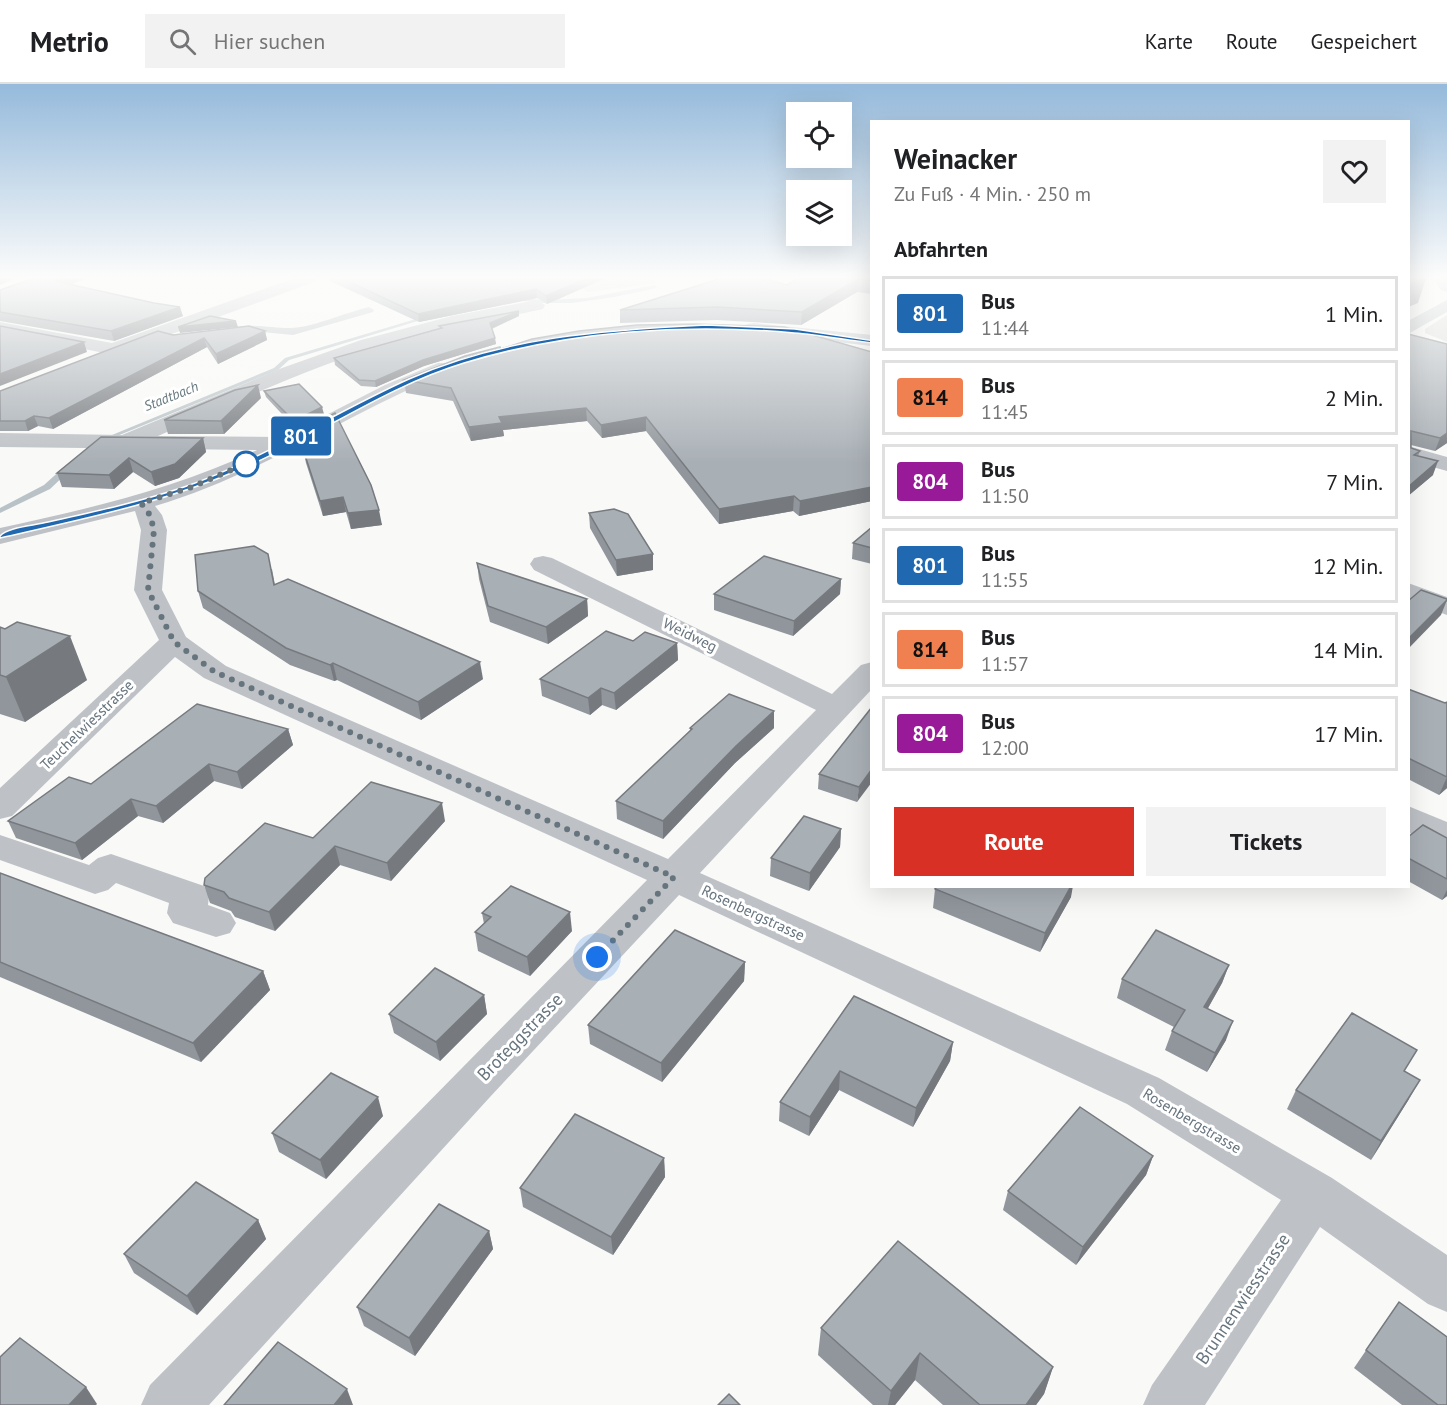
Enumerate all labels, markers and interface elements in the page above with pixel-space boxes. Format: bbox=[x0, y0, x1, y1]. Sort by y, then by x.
search box bbox=[145, 14, 565, 68]
text: Metrio bbox=[30, 23, 109, 60]
icon: search bbox=[166, 25, 199, 58]
text: Hier suchen bbox=[214, 27, 325, 55]
text: Karte bbox=[1145, 28, 1193, 55]
text: Route bbox=[1226, 28, 1277, 55]
text: Gespeichert bbox=[1310, 28, 1417, 55]
map controls bbox=[786, 102, 852, 246]
button: locate bbox=[786, 102, 852, 168]
text: Weinacker bbox=[894, 140, 1017, 177]
button: heart bbox=[1323, 140, 1386, 203]
button: layers bbox=[786, 180, 852, 246]
text: Zu Fuß · 4 Min. · 250 m bbox=[894, 181, 1091, 207]
text: Abfahrten bbox=[894, 235, 988, 263]
text: Bus bbox=[981, 287, 1015, 315]
text: 801 bbox=[912, 300, 948, 327]
text: 1 Min. bbox=[1325, 300, 1383, 328]
text: 11:44 bbox=[981, 315, 1029, 341]
text: Bus bbox=[981, 371, 1015, 399]
water label: Stadtbach bbox=[141, 377, 201, 415]
text: 814 bbox=[912, 384, 948, 411]
text: 2 Min. bbox=[1325, 384, 1383, 412]
text: 11:45 bbox=[981, 399, 1029, 425]
line badge: 801 bbox=[266, 416, 336, 456]
text: 801 bbox=[283, 423, 319, 450]
unlabelled marker bbox=[233, 451, 259, 477]
text: Bus bbox=[981, 455, 1015, 483]
text: 804 bbox=[912, 468, 948, 495]
text: 7 Min. bbox=[1326, 468, 1383, 496]
text: 11:50 bbox=[981, 483, 1029, 509]
text: Bus bbox=[981, 539, 1015, 567]
text: 801 bbox=[912, 552, 948, 579]
text: 12 Min. bbox=[1313, 552, 1383, 580]
text: 11:55 bbox=[981, 567, 1029, 593]
street label: Weidweg bbox=[660, 613, 720, 656]
text: Bus bbox=[981, 623, 1015, 651]
text: 814 bbox=[912, 636, 948, 663]
text: 14 Min. bbox=[1313, 636, 1383, 664]
text: 11:57 bbox=[981, 651, 1029, 677]
street label: Teuchelwiesstrasse bbox=[36, 675, 137, 774]
text: Bus bbox=[981, 707, 1015, 735]
text: 804 bbox=[912, 720, 948, 747]
text: 17 Min. bbox=[1314, 720, 1383, 748]
text: 12:00 bbox=[981, 735, 1029, 761]
button: Route bbox=[894, 807, 1134, 876]
button: Tickets bbox=[1146, 807, 1386, 876]
street label: Rosenbergstrasse bbox=[699, 880, 808, 945]
your location bbox=[582, 942, 612, 972]
street label: Broteggstrasse bbox=[472, 988, 567, 1085]
street label: Rosenbergstrasse bbox=[1140, 1084, 1245, 1157]
street label: Brunnenwiesstrasse bbox=[1190, 1229, 1295, 1369]

